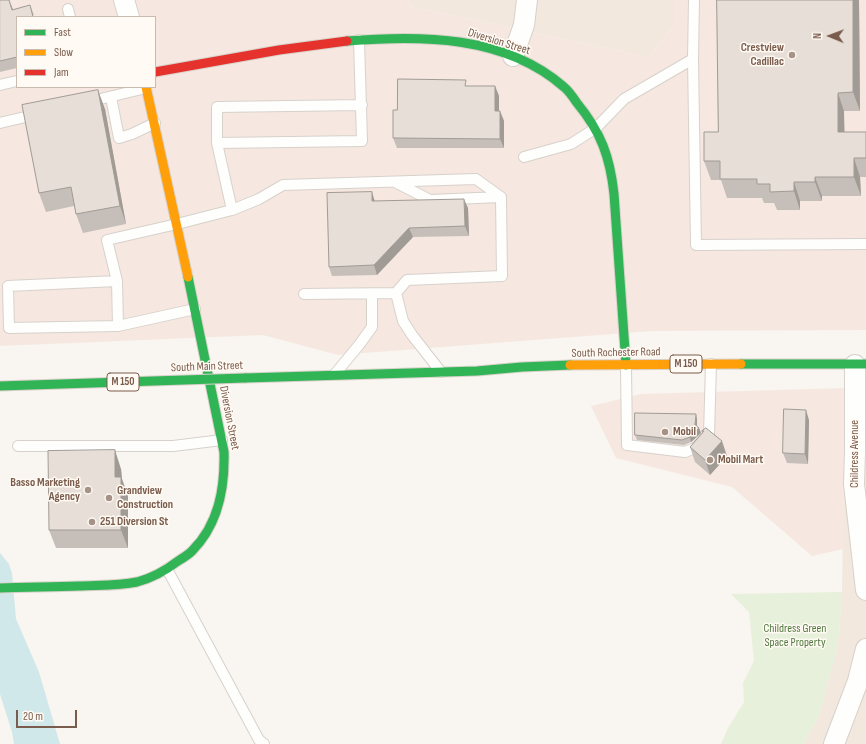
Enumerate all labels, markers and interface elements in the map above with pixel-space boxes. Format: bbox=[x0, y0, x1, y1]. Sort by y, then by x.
legend bbox=[16, 16, 156, 88]
north arrow bbox=[810, 16, 850, 56]
text: Fast bbox=[54, 25, 71, 40]
street label: Diversion Street bbox=[466, 26, 532, 58]
text: N bbox=[811, 33, 824, 39]
place label: Crestview Cadillac bbox=[741, 41, 784, 69]
text: Slow bbox=[54, 45, 73, 60]
marker: Crestview Cadillac bbox=[787, 50, 797, 60]
text: Jam bbox=[54, 65, 69, 80]
street label: South Rochester Road bbox=[571, 345, 661, 361]
road number: M 150 bbox=[670, 355, 702, 373]
street label: South Main Street bbox=[171, 359, 243, 375]
road number: M 150 bbox=[107, 373, 139, 391]
street label: Diversion Street bbox=[216, 385, 242, 451]
street label: Childress Avenue bbox=[848, 420, 862, 488]
place label: Mobil bbox=[673, 425, 696, 439]
marker: Mobil bbox=[660, 427, 670, 437]
place label: Mobil Mart bbox=[718, 453, 763, 467]
marker: Mobil Mart bbox=[705, 455, 715, 465]
place label: Basso Marketing Agency bbox=[10, 476, 80, 504]
place label: Grandview Construction bbox=[117, 484, 173, 512]
marker: Basso Marketing Agency bbox=[83, 485, 93, 495]
marker: Grandview Construction bbox=[104, 493, 114, 503]
place label: 251 Diversion St bbox=[100, 515, 168, 529]
marker: 251 Diversion St bbox=[87, 517, 97, 527]
park label: Childress Green Space Property bbox=[764, 622, 826, 650]
scale bar bbox=[18, 702, 79, 728]
text: 20 m bbox=[23, 709, 43, 724]

